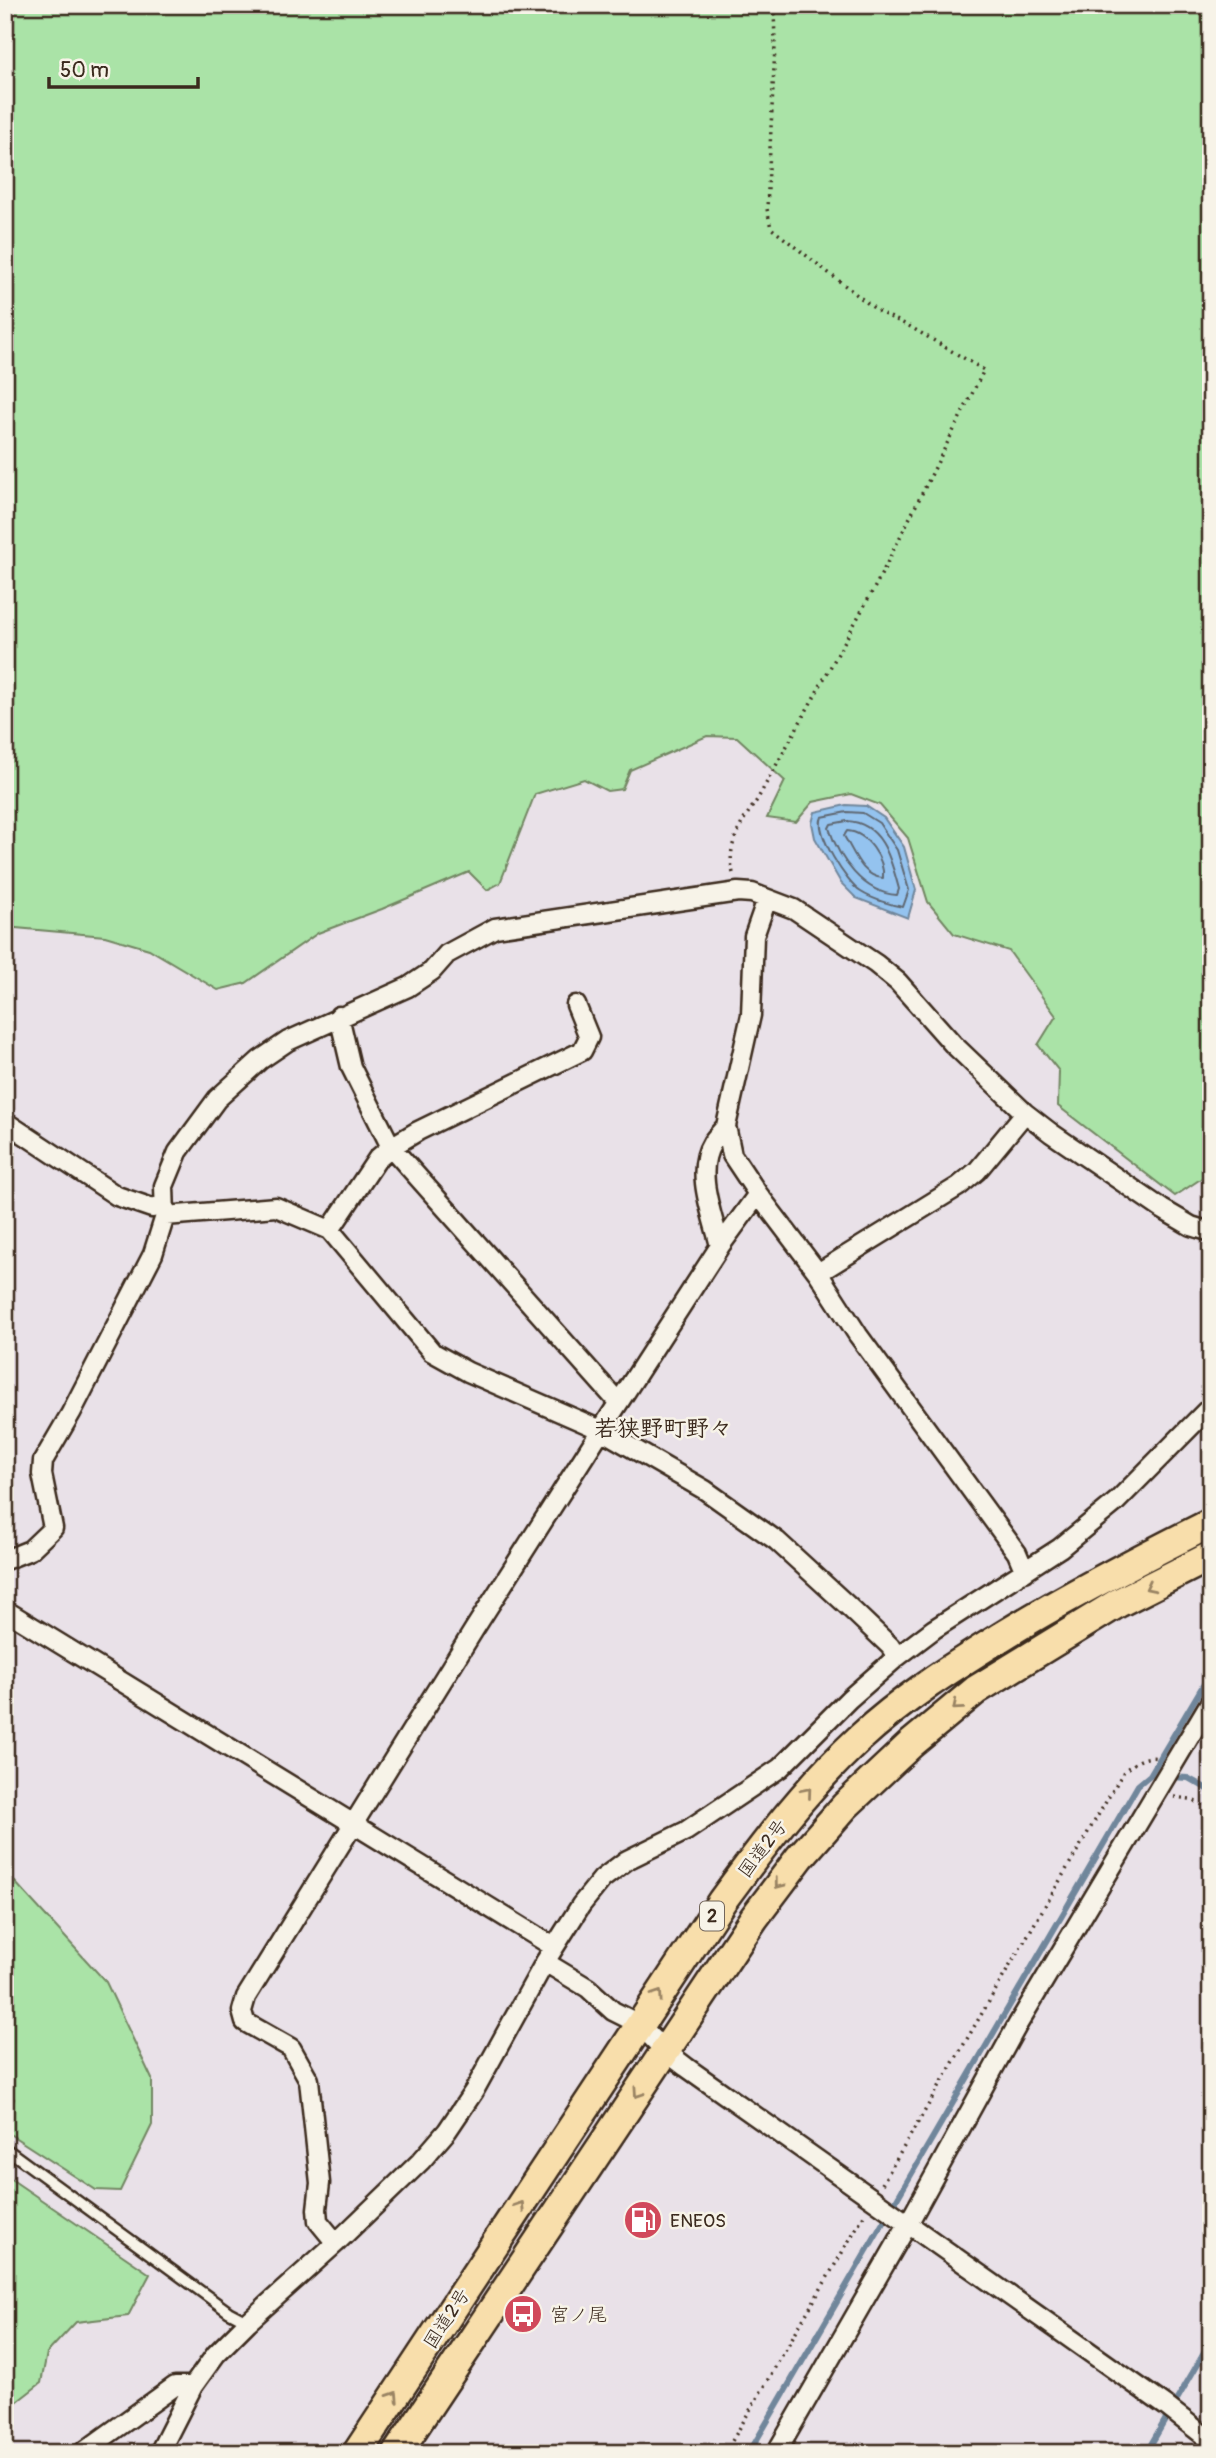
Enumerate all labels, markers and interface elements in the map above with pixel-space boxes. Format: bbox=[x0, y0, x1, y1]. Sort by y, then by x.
scale bar bbox=[49, 46, 198, 90]
text: 50 m bbox=[60, 57, 109, 84]
district label: 若狭野町野々 bbox=[594, 1414, 732, 1443]
one-way arrow bbox=[1145, 1579, 1157, 1593]
one-way arrow bbox=[952, 1698, 965, 1710]
one-way arrow bbox=[799, 1787, 811, 1800]
street label: 国道2号 bbox=[733, 1814, 793, 1883]
one-way arrow bbox=[775, 1877, 788, 1889]
road number: 2 bbox=[700, 1902, 724, 1930]
one-way arrow bbox=[650, 1990, 663, 2003]
one-way arrow bbox=[633, 2085, 646, 2098]
fuel station icon: ENEOS bbox=[622, 2199, 664, 2241]
one-way arrow bbox=[511, 2200, 524, 2213]
place label: ENEOS bbox=[670, 2209, 726, 2233]
street label: 国道2号 bbox=[418, 2284, 475, 2353]
bus stop icon: 宮ノ尾 bbox=[502, 2293, 544, 2335]
place label: 宮ノ尾 bbox=[550, 2303, 607, 2327]
one-way arrow bbox=[386, 2391, 399, 2404]

